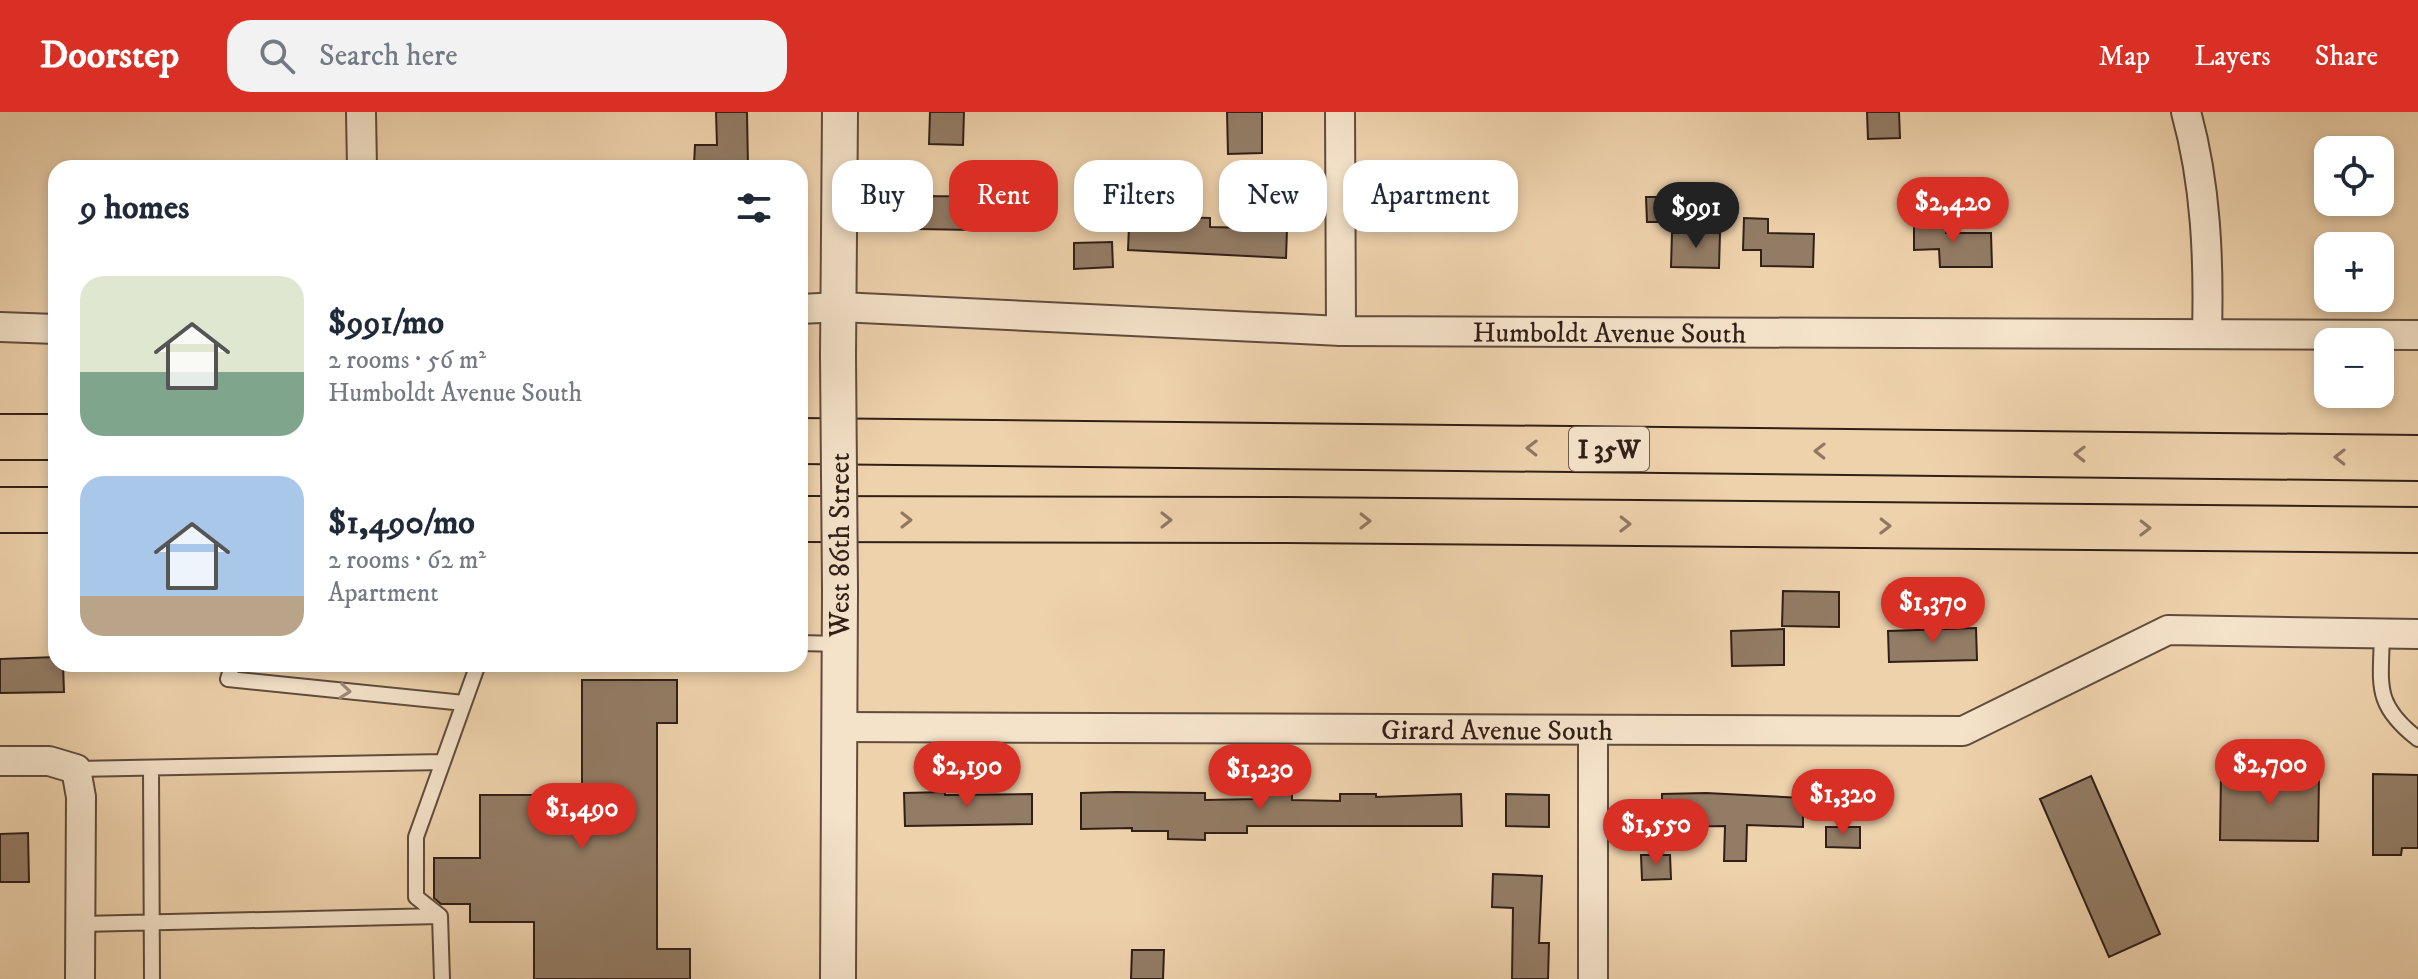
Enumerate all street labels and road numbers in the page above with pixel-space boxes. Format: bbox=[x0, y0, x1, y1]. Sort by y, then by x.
street label: Humboldt Avenue South bbox=[1472, 315, 1747, 352]
road number: I 35W bbox=[1569, 427, 1649, 471]
street label: West 86th Street bbox=[823, 453, 858, 638]
street label: Girard Avenue South bbox=[1381, 713, 1613, 749]

